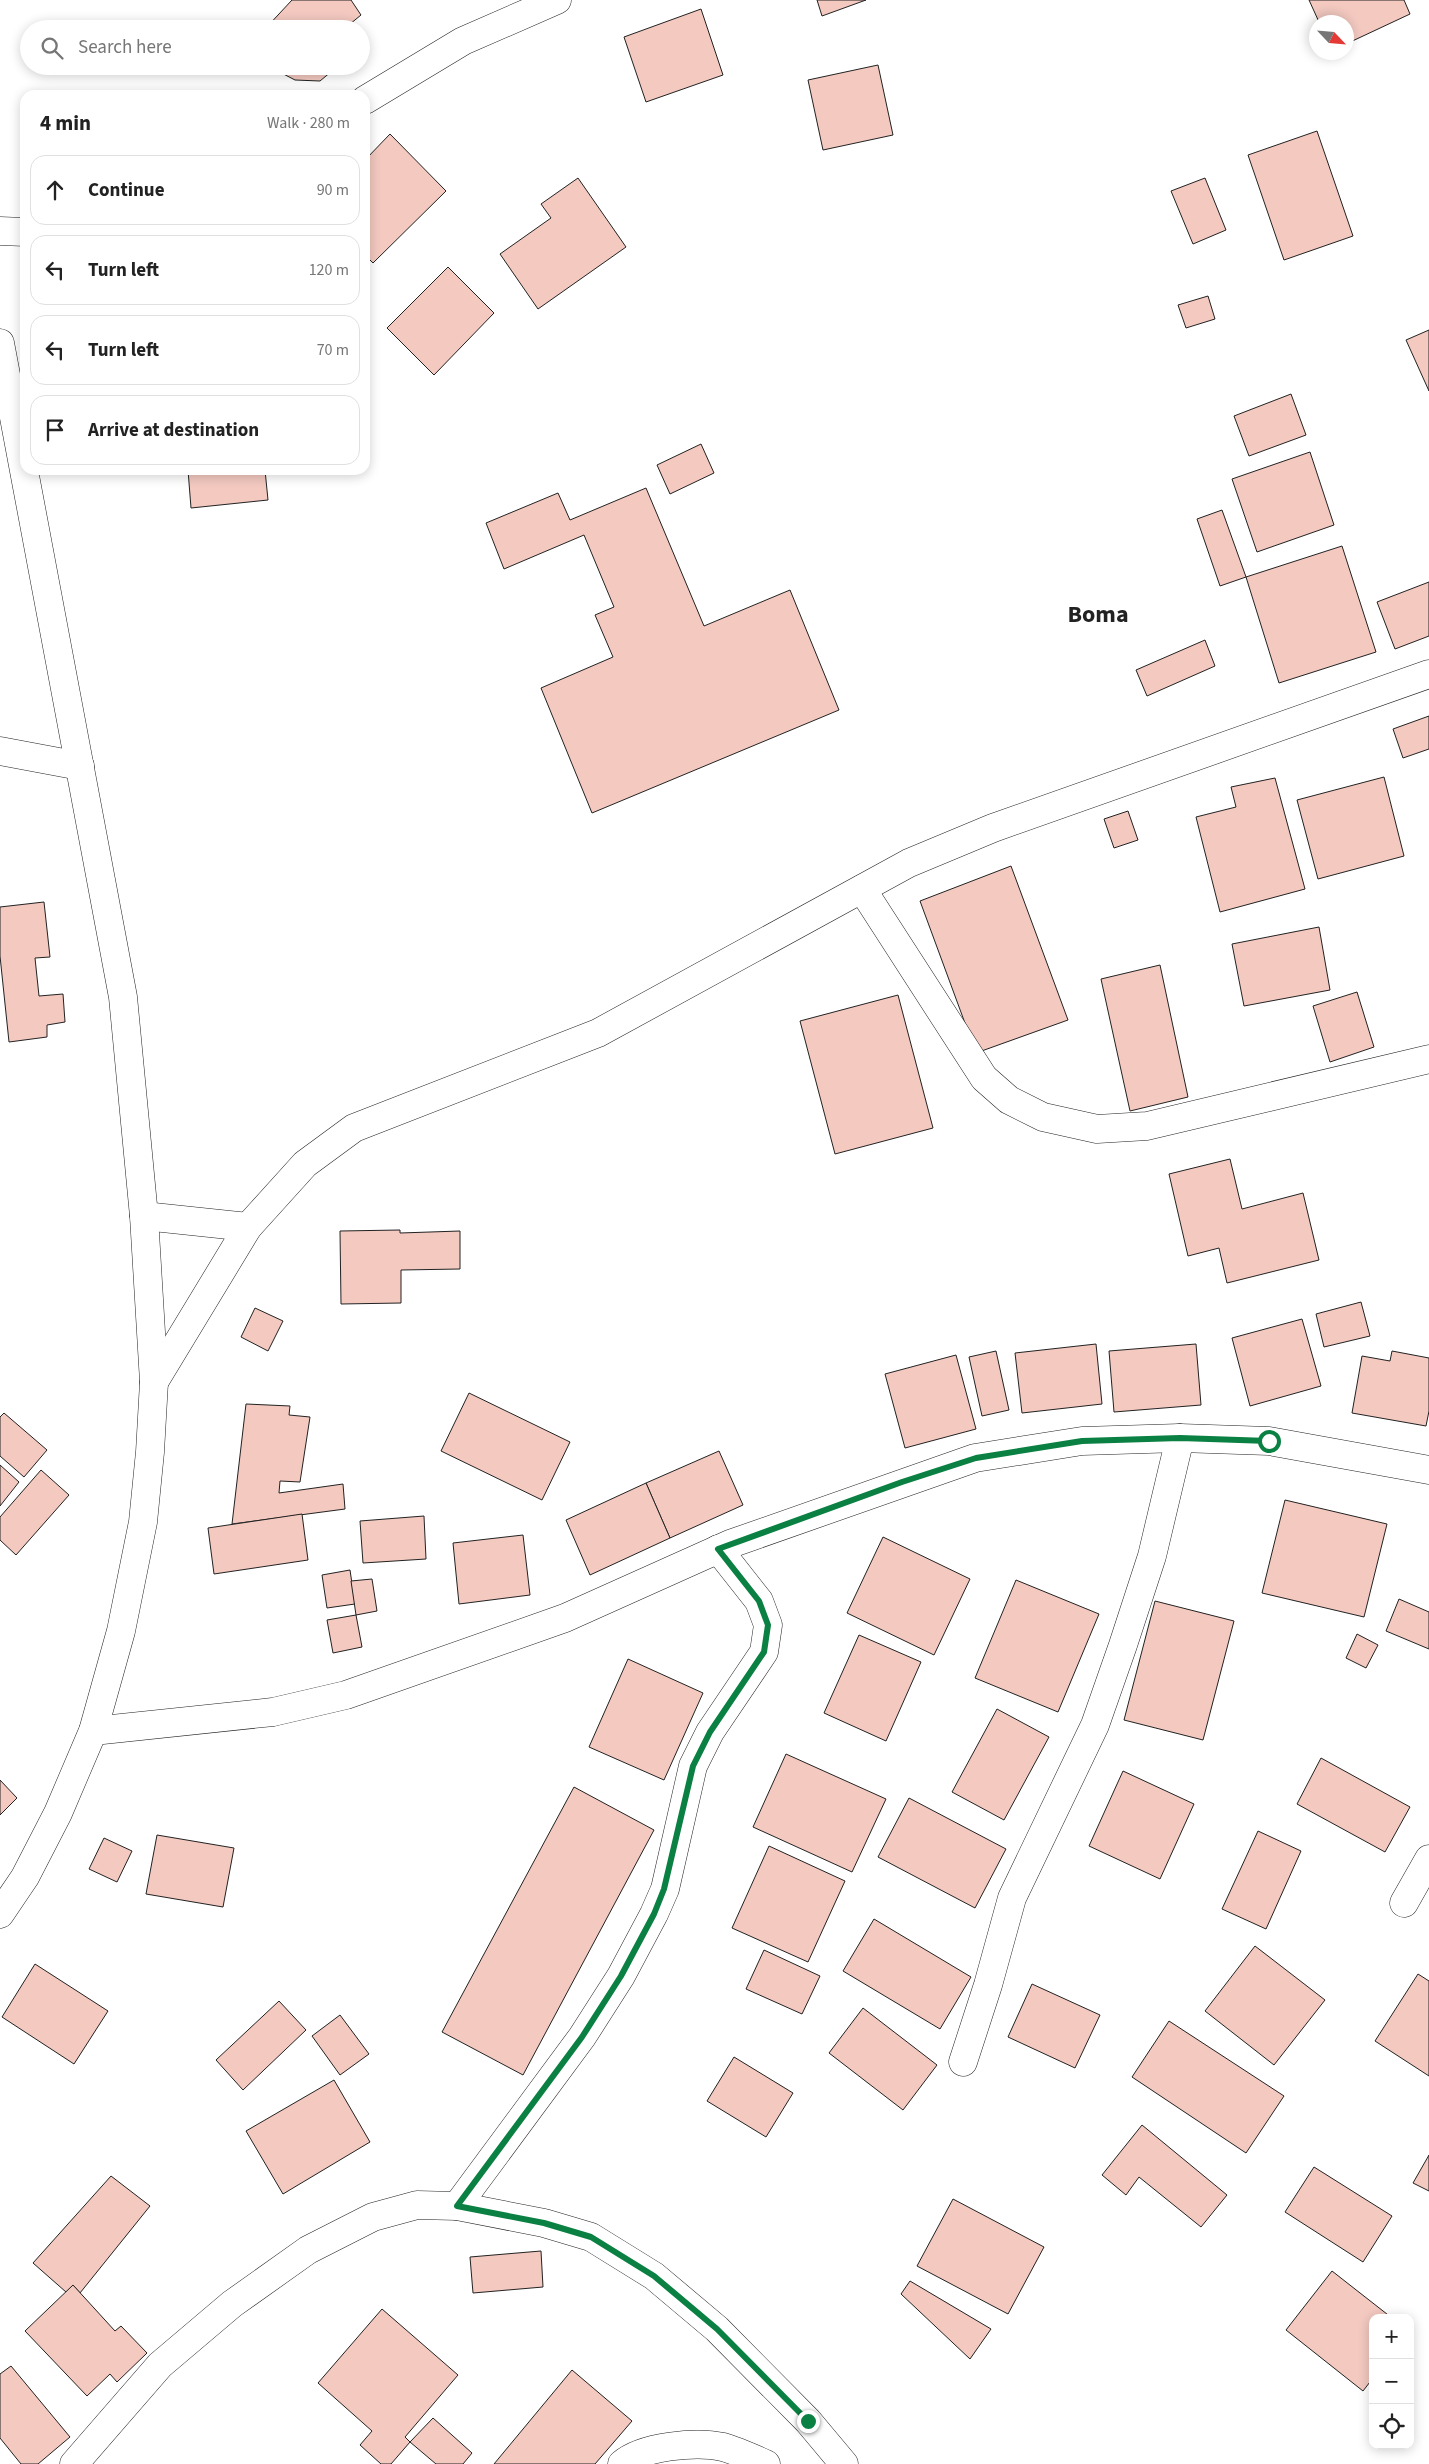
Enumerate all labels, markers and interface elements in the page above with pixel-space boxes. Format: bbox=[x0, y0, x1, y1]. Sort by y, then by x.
north arrow bbox=[1309, 15, 1354, 60]
search box bbox=[20, 20, 370, 75]
icon: search bbox=[38, 34, 66, 62]
text: Search here bbox=[78, 34, 172, 61]
text: 4 min bbox=[40, 108, 91, 138]
text: Walk · 280 m bbox=[267, 112, 350, 134]
icon: ahead bbox=[41, 176, 69, 204]
text: Continue bbox=[88, 177, 165, 204]
text: 90 m bbox=[317, 179, 349, 201]
icon: left bbox=[41, 256, 69, 284]
text: Turn left bbox=[88, 257, 159, 284]
text: 120 m bbox=[309, 259, 349, 281]
icon: left bbox=[41, 336, 69, 364]
text: Turn left bbox=[88, 337, 159, 364]
text: 70 m bbox=[317, 339, 349, 361]
icon: arrive bbox=[41, 416, 69, 444]
text: Arrive at destination bbox=[88, 417, 259, 444]
district label: Boma bbox=[1067, 597, 1129, 632]
route start bbox=[1258, 1430, 1281, 1453]
map controls bbox=[1369, 2314, 1414, 2449]
button: + bbox=[1369, 2314, 1414, 2359]
button: − bbox=[1369, 2359, 1414, 2404]
button: locate bbox=[1369, 2404, 1414, 2449]
route end bbox=[797, 2410, 820, 2433]

